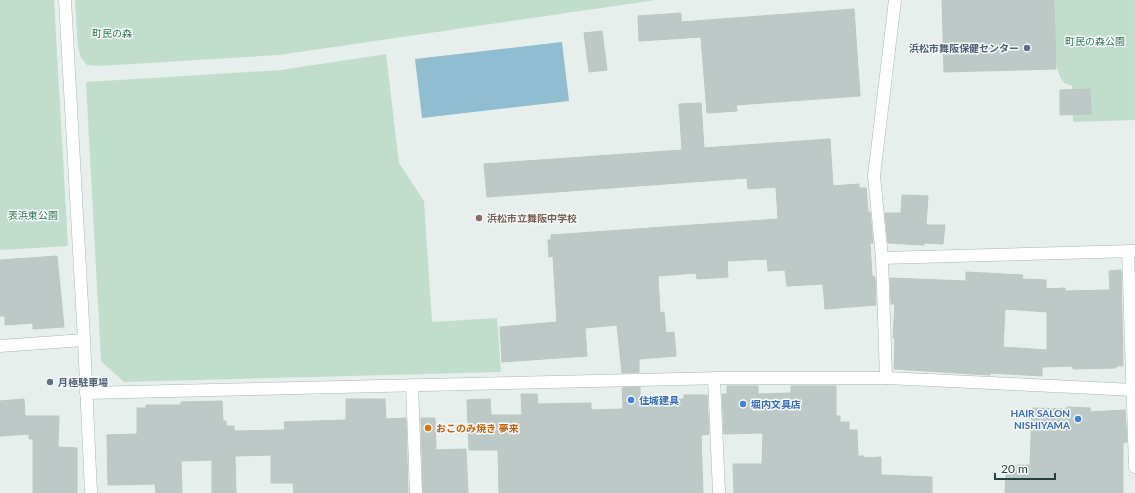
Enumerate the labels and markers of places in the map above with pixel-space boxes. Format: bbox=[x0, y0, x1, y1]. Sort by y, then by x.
place label: 浜松市舞阪保健センター bbox=[909, 42, 1019, 54]
marker: 浜松市舞阪保健センター bbox=[1022, 43, 1032, 53]
place label: 浜松市立舞阪中学校 bbox=[487, 212, 577, 224]
marker: 浜松市立舞阪中学校 bbox=[474, 213, 484, 223]
place label: 月極駐車場 bbox=[58, 376, 108, 388]
marker: 月極駐車場 bbox=[45, 377, 55, 387]
place label: 住城建具 bbox=[639, 394, 679, 406]
marker: 住城建具 bbox=[626, 395, 636, 405]
place label: 堀内文具店 bbox=[751, 398, 801, 410]
marker: 堀内文具店 bbox=[738, 399, 748, 409]
place label: HAIR SALON NISHIYAMA bbox=[1011, 407, 1070, 431]
marker: HAIR SALON NISHIYAMA bbox=[1073, 414, 1083, 424]
place label: おこのみ焼き 夢来 bbox=[436, 422, 518, 434]
marker: おこのみ焼き 夢来 bbox=[423, 423, 433, 433]

